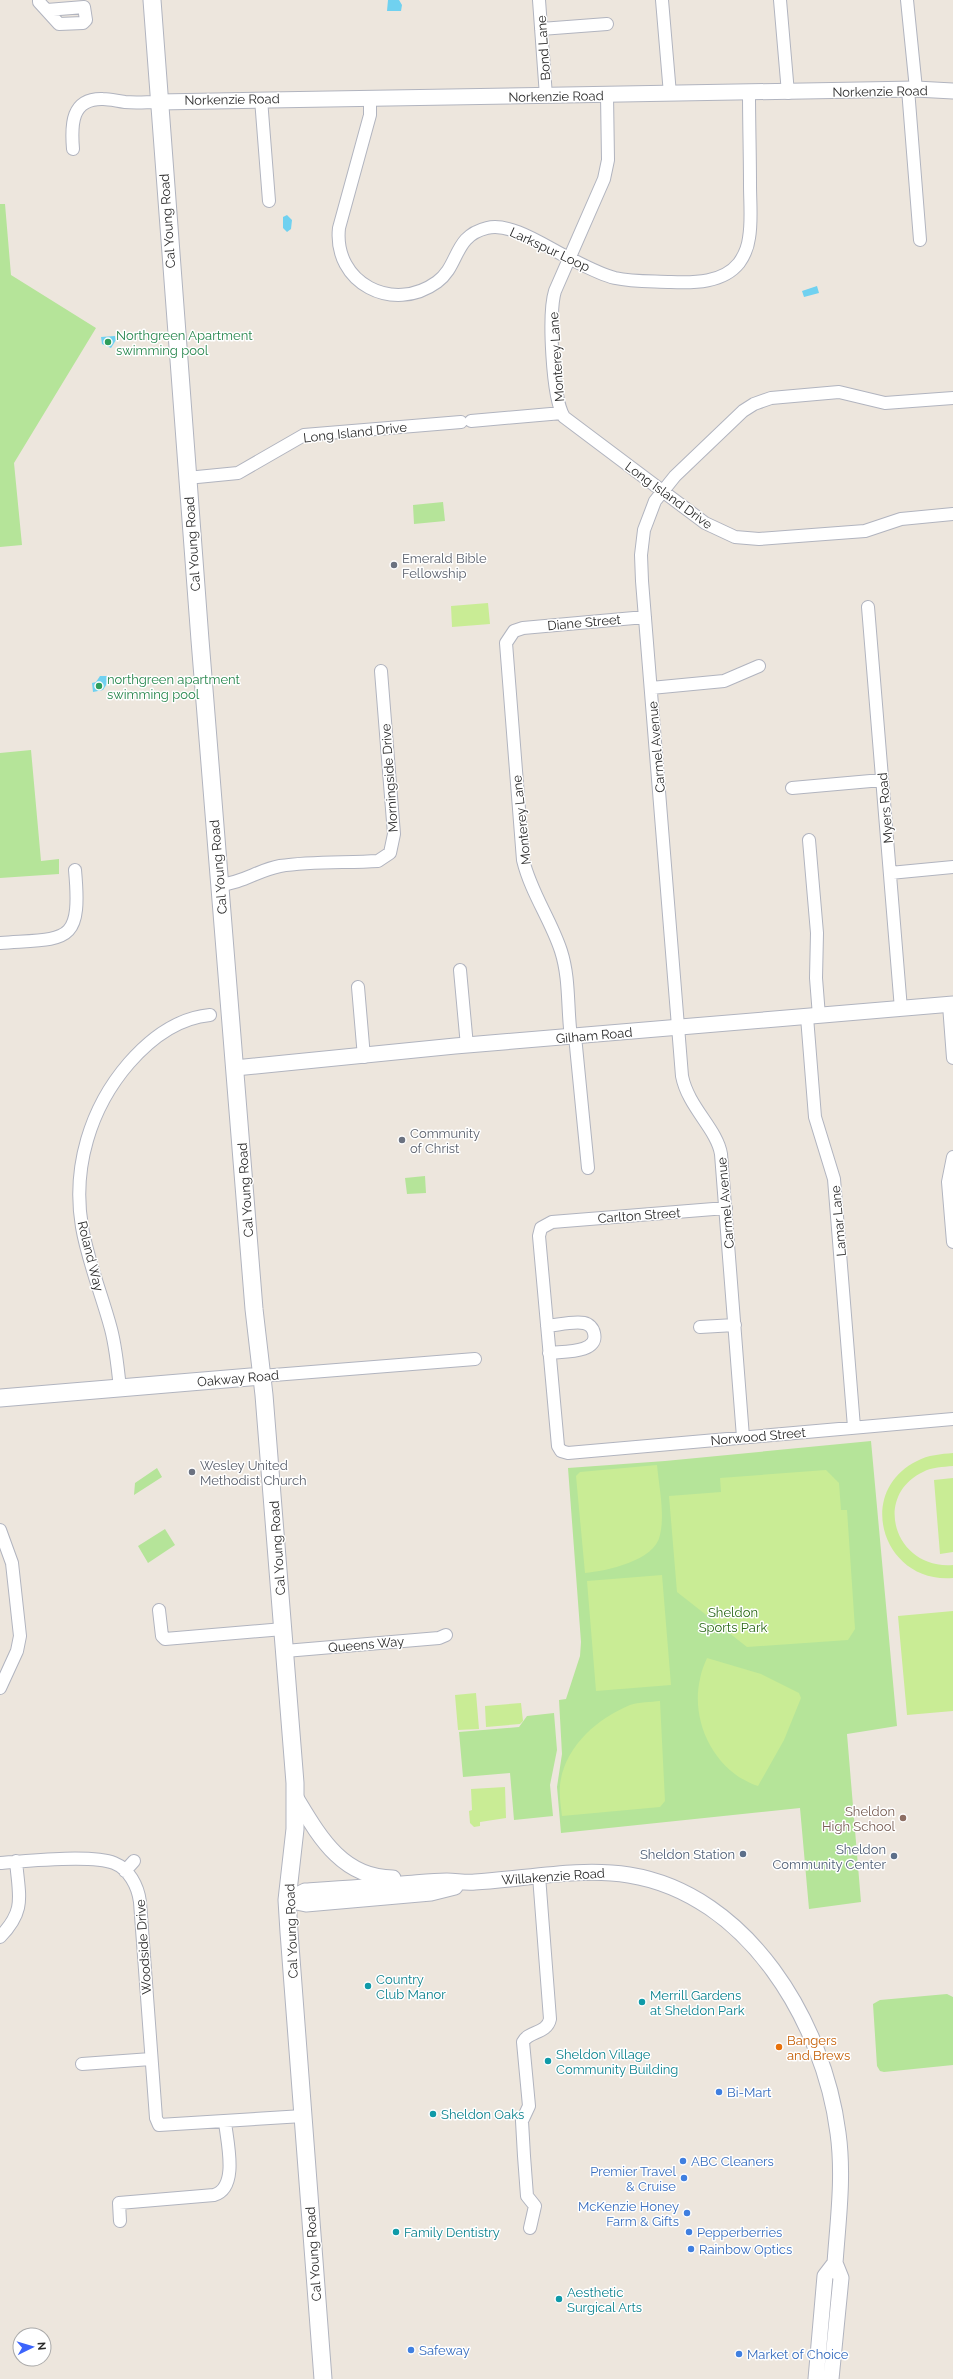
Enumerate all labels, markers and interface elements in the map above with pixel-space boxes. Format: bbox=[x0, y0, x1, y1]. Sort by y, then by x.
street label: Bond Lane bbox=[534, 15, 553, 81]
street label: Norkenzie Road bbox=[832, 83, 928, 100]
street label: Norkenzie Road bbox=[508, 88, 604, 105]
street label: Norkenzie Road bbox=[184, 91, 280, 108]
street label: Cal Young Road bbox=[157, 173, 178, 269]
street label: Larkspur Loop bbox=[507, 224, 592, 275]
street label: Monterey Lane bbox=[546, 311, 567, 402]
place label: Northgreen Apartment swimming pool bbox=[116, 328, 253, 358]
marker: Northgreen Apartment swimming pool bbox=[103, 337, 113, 347]
street label: Long Island Drive bbox=[302, 420, 408, 445]
street label: Long Island Drive bbox=[622, 459, 716, 532]
street label: Cal Young Road bbox=[182, 496, 203, 592]
place label: Emerald Bible Fellowship bbox=[402, 551, 487, 581]
marker: Emerald Bible Fellowship bbox=[389, 560, 399, 570]
street label: Diane Street bbox=[547, 612, 622, 633]
place label: northgreen apartment swimming pool bbox=[107, 672, 241, 702]
marker: northgreen apartment swimming pool bbox=[94, 681, 104, 691]
street label: Carmel Avenue bbox=[645, 700, 668, 793]
street label: Morningside Drive bbox=[378, 723, 401, 833]
street label: Myers Road bbox=[875, 772, 896, 844]
street label: Monterey Lane bbox=[509, 774, 534, 866]
street label: Cal Young Road bbox=[207, 819, 230, 915]
street label: Gilham Road bbox=[555, 1025, 633, 1046]
place label: Community of Christ bbox=[410, 1126, 480, 1156]
marker: Community of Christ bbox=[397, 1135, 407, 1145]
street label: Cal Young Road bbox=[235, 1142, 256, 1238]
street label: Carmel Avenue bbox=[714, 1156, 737, 1249]
street label: Lamar Lane bbox=[828, 1185, 849, 1257]
street label: Carlton Street bbox=[597, 1205, 682, 1226]
street label: Roland Way bbox=[75, 1219, 107, 1293]
street label: Oakway Road bbox=[196, 1367, 280, 1390]
street label: Norwood Street bbox=[710, 1425, 807, 1448]
place label: Wesley United Methodist Church bbox=[200, 1458, 307, 1488]
marker: Wesley United Methodist Church bbox=[187, 1467, 197, 1477]
street label: Cal Young Road bbox=[267, 1500, 288, 1596]
park label: Sheldon Sports Park bbox=[699, 1605, 767, 1635]
street label: Queens Way bbox=[327, 1634, 405, 1655]
place label: Sheldon High School bbox=[822, 1804, 895, 1834]
marker: Sheldon High School bbox=[898, 1813, 908, 1823]
place label: Sheldon Community Center bbox=[772, 1842, 886, 1872]
place label: Sheldon Station bbox=[640, 1847, 735, 1862]
marker: Sheldon Station bbox=[738, 1849, 748, 1859]
marker: Sheldon Community Center bbox=[889, 1851, 899, 1861]
street label: Willakenzie Road bbox=[501, 1865, 605, 1888]
street label: Cal Young Road bbox=[282, 1883, 301, 1979]
street label: Woodside Drive bbox=[133, 1898, 154, 1995]
place label: Country Club Manor bbox=[376, 1972, 446, 2002]
marker: Country Club Manor bbox=[363, 1981, 373, 1991]
place label: Merrill Gardens at Sheldon Park bbox=[650, 1988, 745, 2018]
marker: Merrill Gardens at Sheldon Park bbox=[637, 1997, 647, 2007]
place label: Bangers and Brews bbox=[787, 2033, 850, 2063]
marker: Bangers and Brews bbox=[774, 2042, 784, 2052]
place label: Sheldon Village Community Building bbox=[556, 2047, 678, 2077]
marker: Sheldon Village Community Building bbox=[543, 2056, 553, 2066]
place label: Bi-Mart bbox=[727, 2085, 772, 2100]
marker: Bi-Mart bbox=[714, 2087, 724, 2097]
place label: Sheldon Oaks bbox=[441, 2107, 524, 2122]
marker: Sheldon Oaks bbox=[428, 2109, 438, 2119]
place label: ABC Cleaners bbox=[691, 2154, 774, 2169]
marker: ABC Cleaners bbox=[678, 2156, 688, 2166]
place label: Premier Travel & Cruise bbox=[590, 2164, 676, 2194]
marker: Premier Travel & Cruise bbox=[679, 2173, 689, 2183]
place label: McKenzie Honey Farm & Gifts bbox=[578, 2199, 679, 2229]
street label: Cal Young Road bbox=[303, 2206, 324, 2302]
marker: McKenzie Honey Farm & Gifts bbox=[682, 2208, 692, 2218]
place label: Family Dentistry bbox=[404, 2225, 500, 2240]
place label: Pepperberries bbox=[697, 2225, 782, 2240]
marker: Family Dentistry bbox=[391, 2227, 401, 2237]
marker: Pepperberries bbox=[684, 2227, 694, 2237]
place label: Rainbow Optics bbox=[699, 2242, 792, 2257]
marker: Rainbow Optics bbox=[686, 2244, 696, 2254]
place label: Aesthetic Surgical Arts bbox=[567, 2285, 642, 2315]
marker: Aesthetic Surgical Arts bbox=[554, 2294, 564, 2304]
north arrow bbox=[12, 2327, 52, 2367]
text: N bbox=[35, 2341, 48, 2351]
place label: Safeway bbox=[419, 2343, 470, 2358]
marker: Safeway bbox=[406, 2345, 416, 2355]
place label: Market of Choice bbox=[747, 2347, 849, 2362]
marker: Market of Choice bbox=[734, 2349, 744, 2359]

